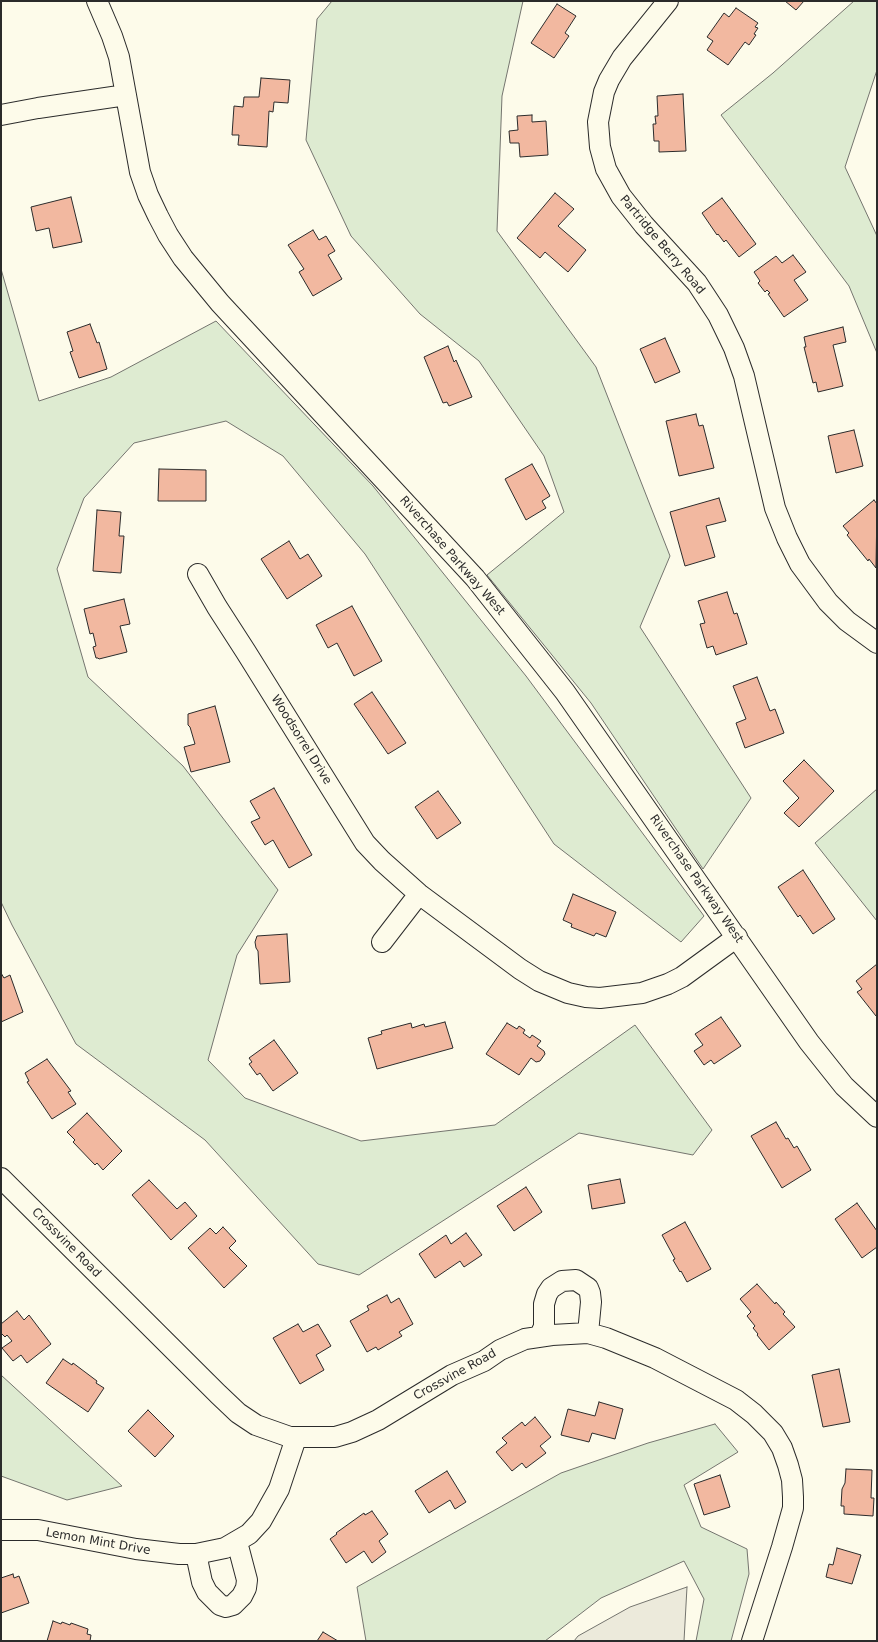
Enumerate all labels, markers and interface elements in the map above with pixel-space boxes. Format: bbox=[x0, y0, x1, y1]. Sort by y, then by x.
street label: Partridge Berry Road bbox=[616, 193, 708, 297]
street label: Riverchase Parkway West bbox=[396, 493, 508, 619]
street label: Woodsorrel Drive bbox=[268, 693, 334, 787]
street label: Riverchase Parkway West bbox=[646, 812, 746, 946]
street label: Crossvine Road bbox=[28, 1205, 104, 1281]
street label: Crossvine Road bbox=[411, 1346, 499, 1404]
street label: Lemon Mint Drive bbox=[44, 1526, 152, 1558]

